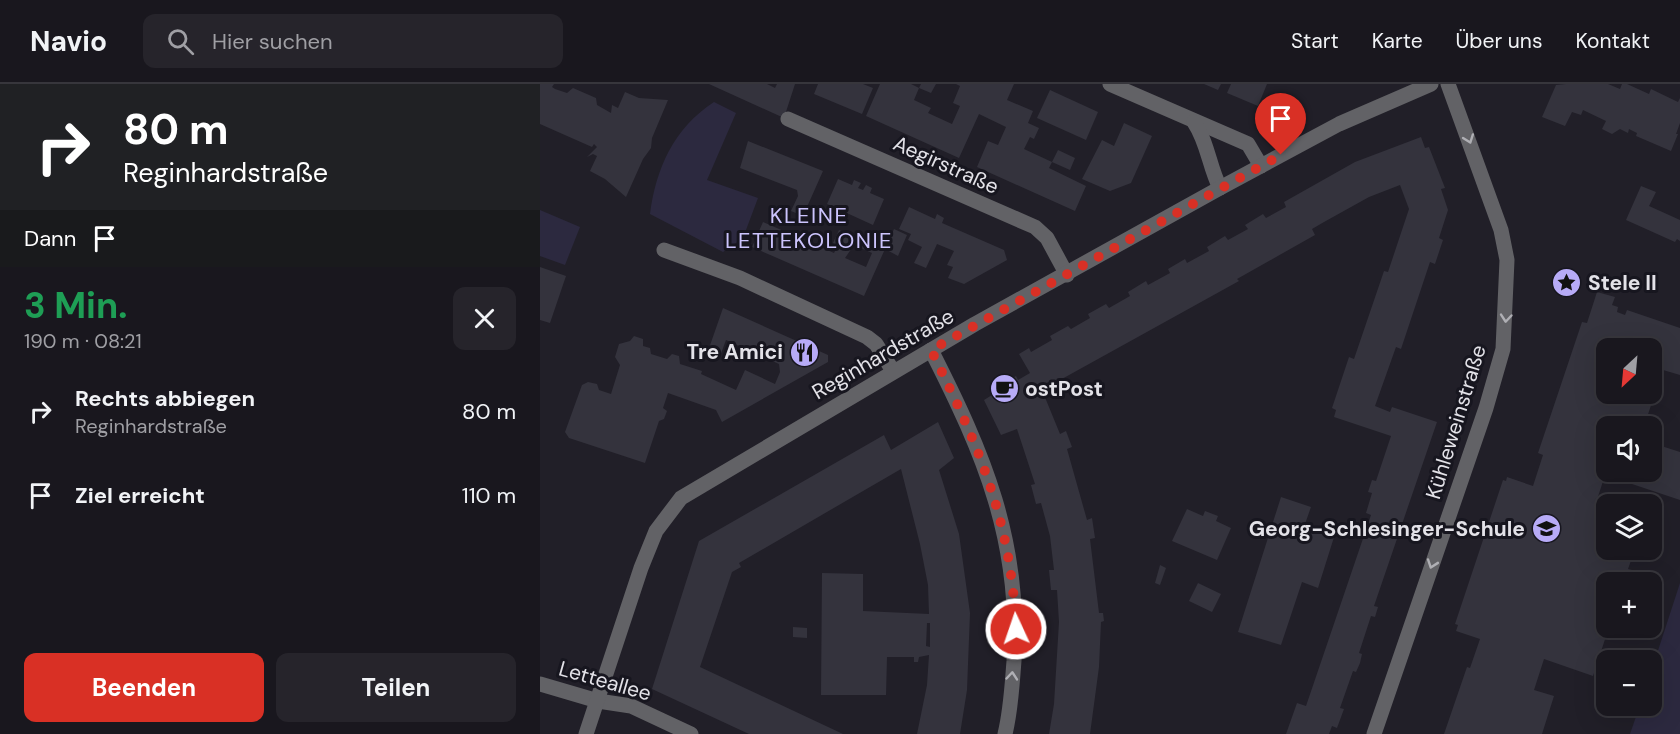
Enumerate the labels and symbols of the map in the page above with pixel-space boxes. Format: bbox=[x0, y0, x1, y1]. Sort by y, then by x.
pin bbox=[1255, 93, 1306, 155]
street label: Aegirstraße bbox=[889, 129, 1003, 201]
one-way arrow bbox=[1461, 133, 1474, 144]
district label: KLEINE LETTEKOLONIE bbox=[725, 201, 893, 255]
place icon: Stele II bbox=[1551, 267, 1583, 299]
place label: Stele II bbox=[1588, 269, 1657, 297]
street label: Reginhardstraße bbox=[807, 302, 959, 406]
one-way arrow bbox=[1500, 313, 1513, 323]
restaurant icon: Tre Amici bbox=[788, 336, 820, 368]
place label: Tre Amici bbox=[687, 338, 783, 366]
north arrow bbox=[1596, 338, 1662, 404]
street label: Kühleweinstraße bbox=[1419, 341, 1493, 503]
cafe icon: ostPost bbox=[988, 373, 1020, 405]
place label: ostPost bbox=[1025, 375, 1103, 403]
school or university icon: Georg-Schlesinger-Schule bbox=[1530, 513, 1562, 545]
place label: Georg-Schlesinger-Schule bbox=[1249, 515, 1525, 543]
one-way arrow bbox=[1427, 559, 1440, 569]
position arrow bbox=[984, 597, 1048, 661]
street label: Letteallee bbox=[556, 654, 655, 708]
one-way arrow bbox=[1006, 671, 1019, 680]

